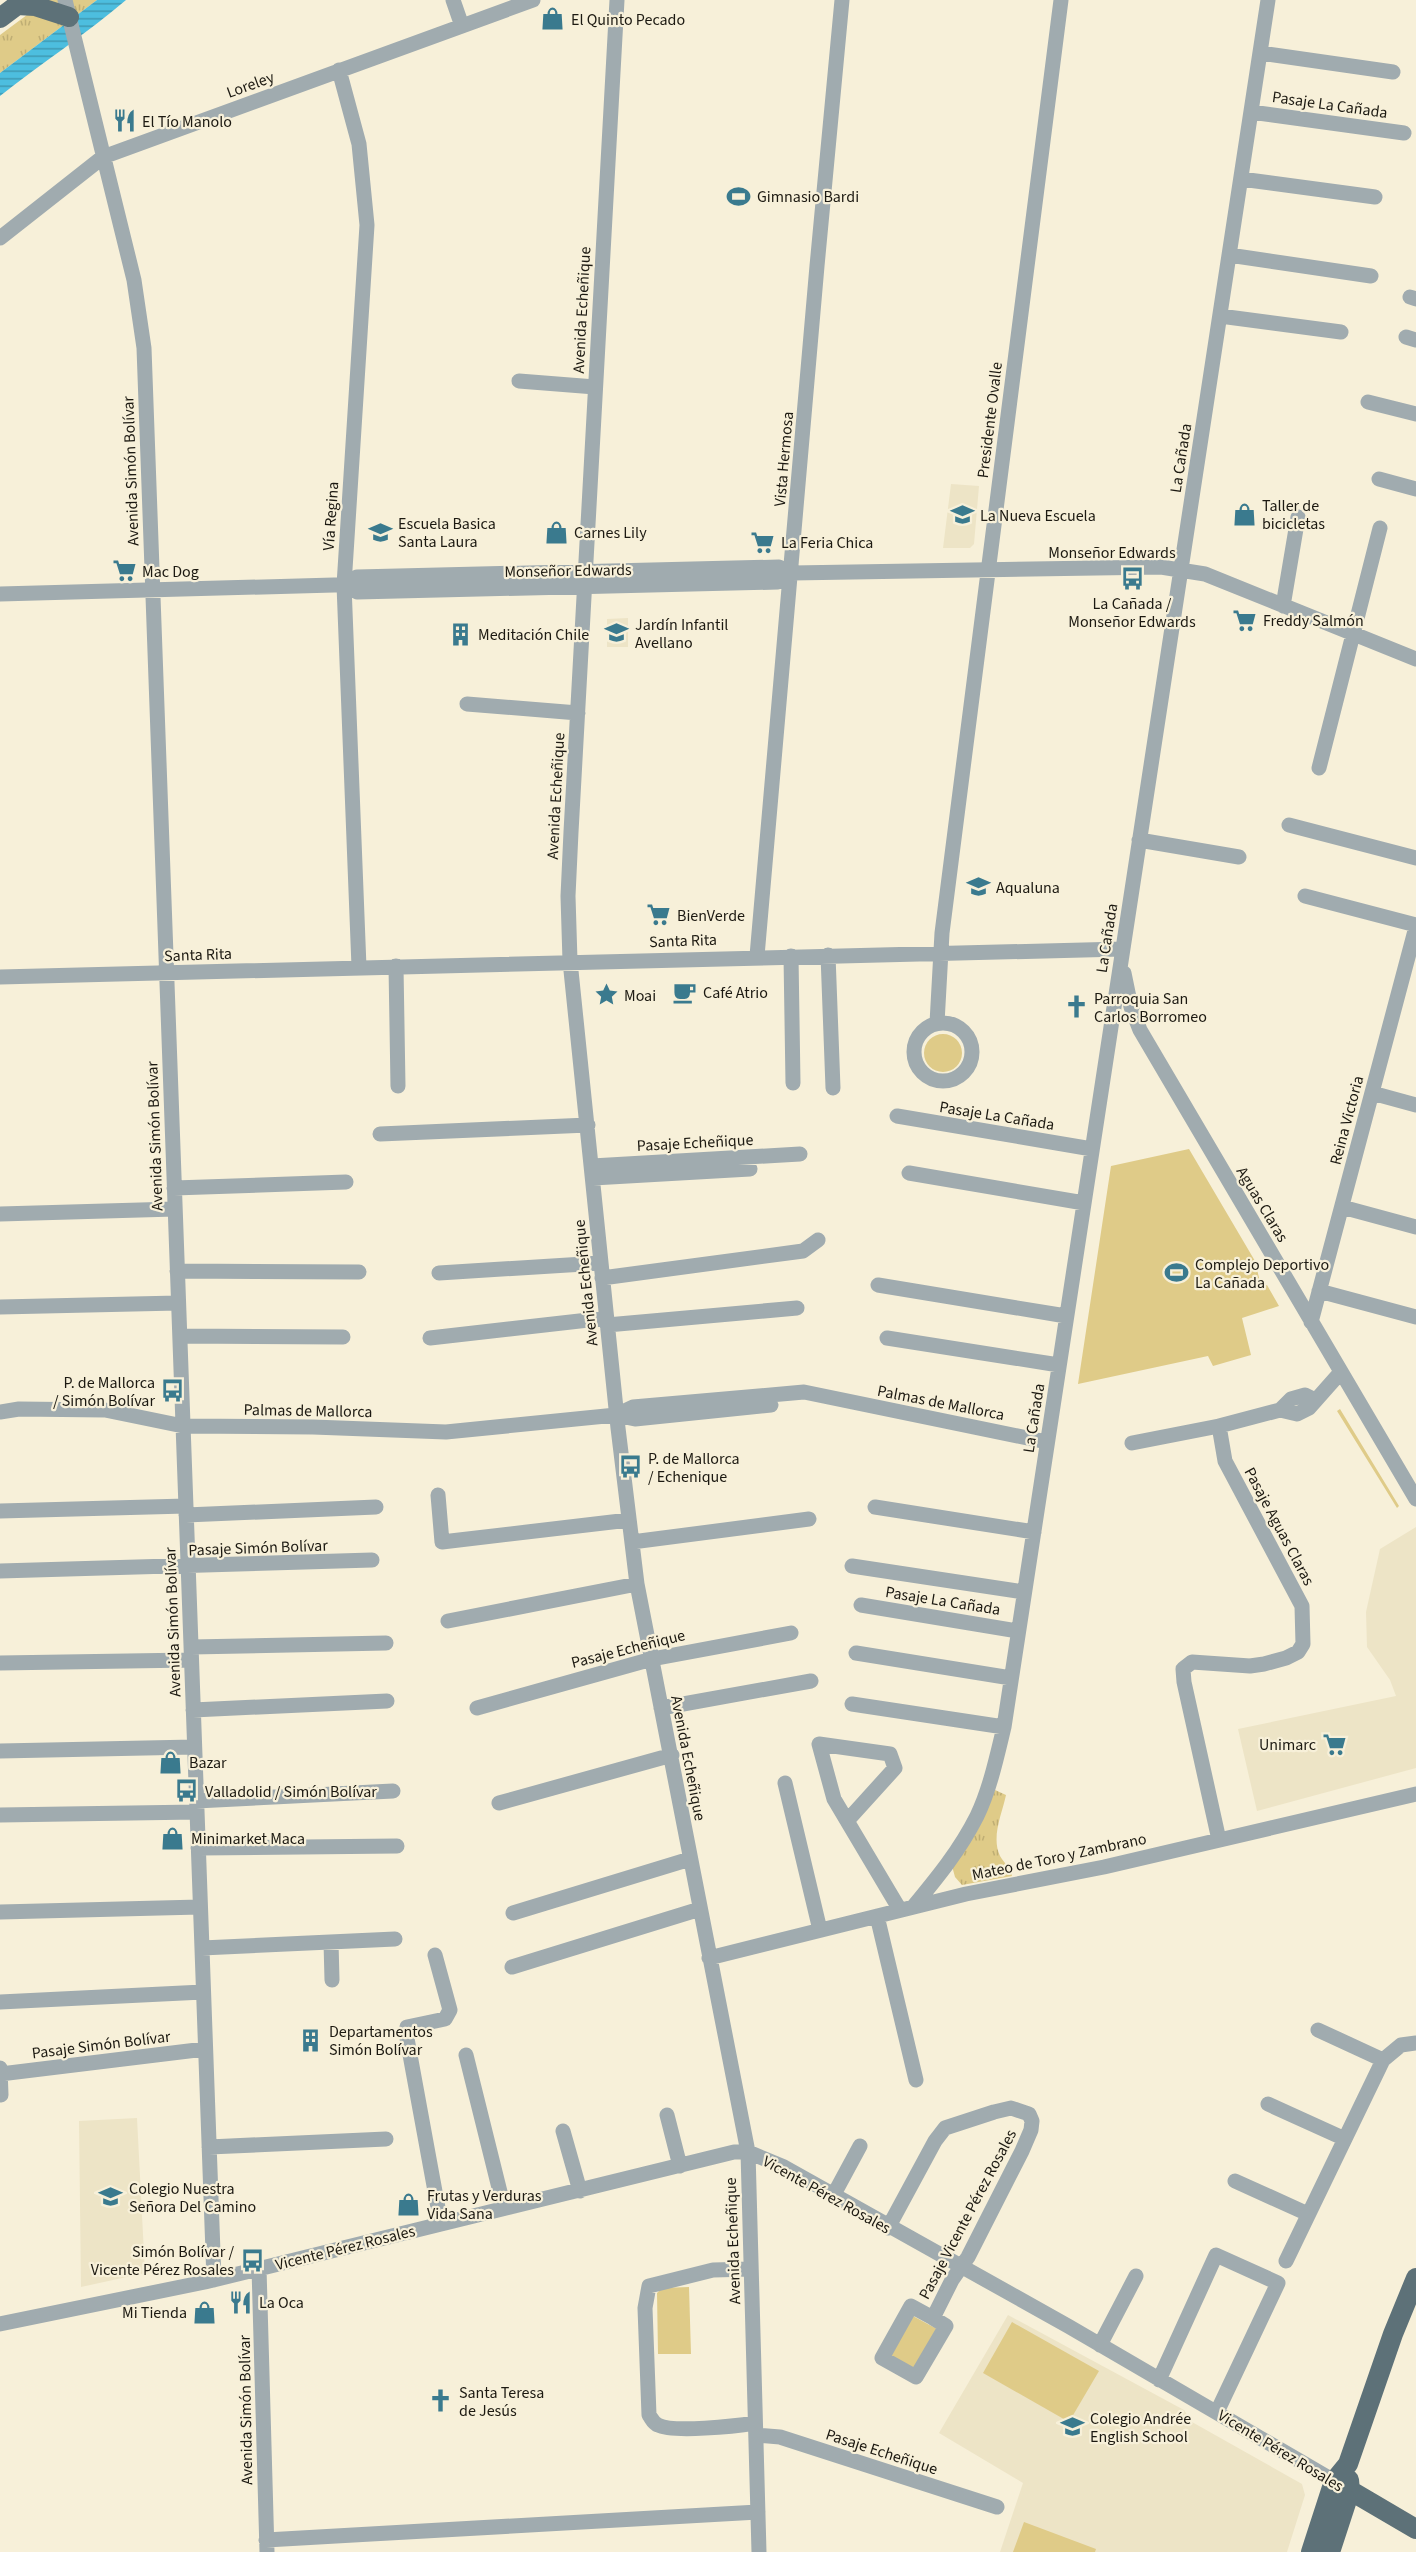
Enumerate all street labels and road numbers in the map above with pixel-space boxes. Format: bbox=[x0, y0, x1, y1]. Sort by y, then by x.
street label: Loreley bbox=[223, 66, 278, 104]
street label: Pasaje La Cañada bbox=[1271, 86, 1389, 124]
street label: Avenida Echeñique bbox=[568, 246, 596, 374]
street label: Presidente Ovalle bbox=[972, 361, 1008, 479]
street label: Avenida Simón Bolívar bbox=[117, 395, 145, 546]
street label: Vista Hermosa bbox=[769, 411, 799, 508]
street label: La Cañada bbox=[1165, 422, 1197, 494]
street label: Vía Regina bbox=[318, 481, 344, 551]
street label: Monseñor Edwards bbox=[1048, 542, 1176, 564]
street label: Monseñor Edwards bbox=[504, 559, 632, 583]
street label: Avenida Echeñique bbox=[542, 732, 570, 860]
street label: La Cañada bbox=[1091, 902, 1123, 974]
street label: Santa Rita bbox=[649, 929, 717, 953]
street label: Santa Rita bbox=[164, 943, 232, 967]
street label: Avenida Simón Bolívar bbox=[141, 1060, 169, 1211]
street label: Reina Victoria bbox=[1324, 1073, 1369, 1167]
street label: Pasaje La Cañada bbox=[938, 1096, 1056, 1136]
street label: Pasaje Echeñique bbox=[636, 1129, 754, 1157]
street label: Aguas Claras bbox=[1231, 1163, 1294, 1247]
street label: Avenida Echeñique bbox=[568, 1218, 604, 1347]
street label: Palmas de Mallorca bbox=[875, 1380, 1006, 1426]
street label: La Cañada bbox=[1018, 1382, 1050, 1454]
street label: Palmas de Mallorca bbox=[243, 1399, 373, 1423]
street label: Pasaje Aguas Claras bbox=[1239, 1463, 1320, 1590]
street label: Pasaje Simón Bolívar bbox=[188, 1535, 329, 1561]
street label: Avenida Simón Bolívar bbox=[159, 1546, 187, 1697]
street label: Pasaje La Cañada bbox=[884, 1581, 1002, 1621]
street label: Pasaje Echeñique bbox=[569, 1624, 688, 1674]
street label: Avenida Echeñique bbox=[665, 1694, 711, 1823]
street label: Mateo de Toro y Zambrano bbox=[970, 1828, 1148, 1886]
street label: Pasaje Simón Bolívar bbox=[31, 2026, 172, 2064]
street label: Pasaje Vicente Pérez Rosales bbox=[914, 2125, 1022, 2303]
street label: Vicente Pérez Rosales bbox=[759, 2151, 895, 2239]
street label: Avenida Echeñique bbox=[720, 2177, 746, 2305]
street label: Vicente Pérez Rosales bbox=[273, 2220, 418, 2276]
street label: Avenida Simón Bolívar bbox=[234, 2334, 258, 2485]
street label: Vicente Pérez Rosales bbox=[1213, 2405, 1348, 2497]
street label: Pasaje Echeñique bbox=[823, 2423, 941, 2480]

